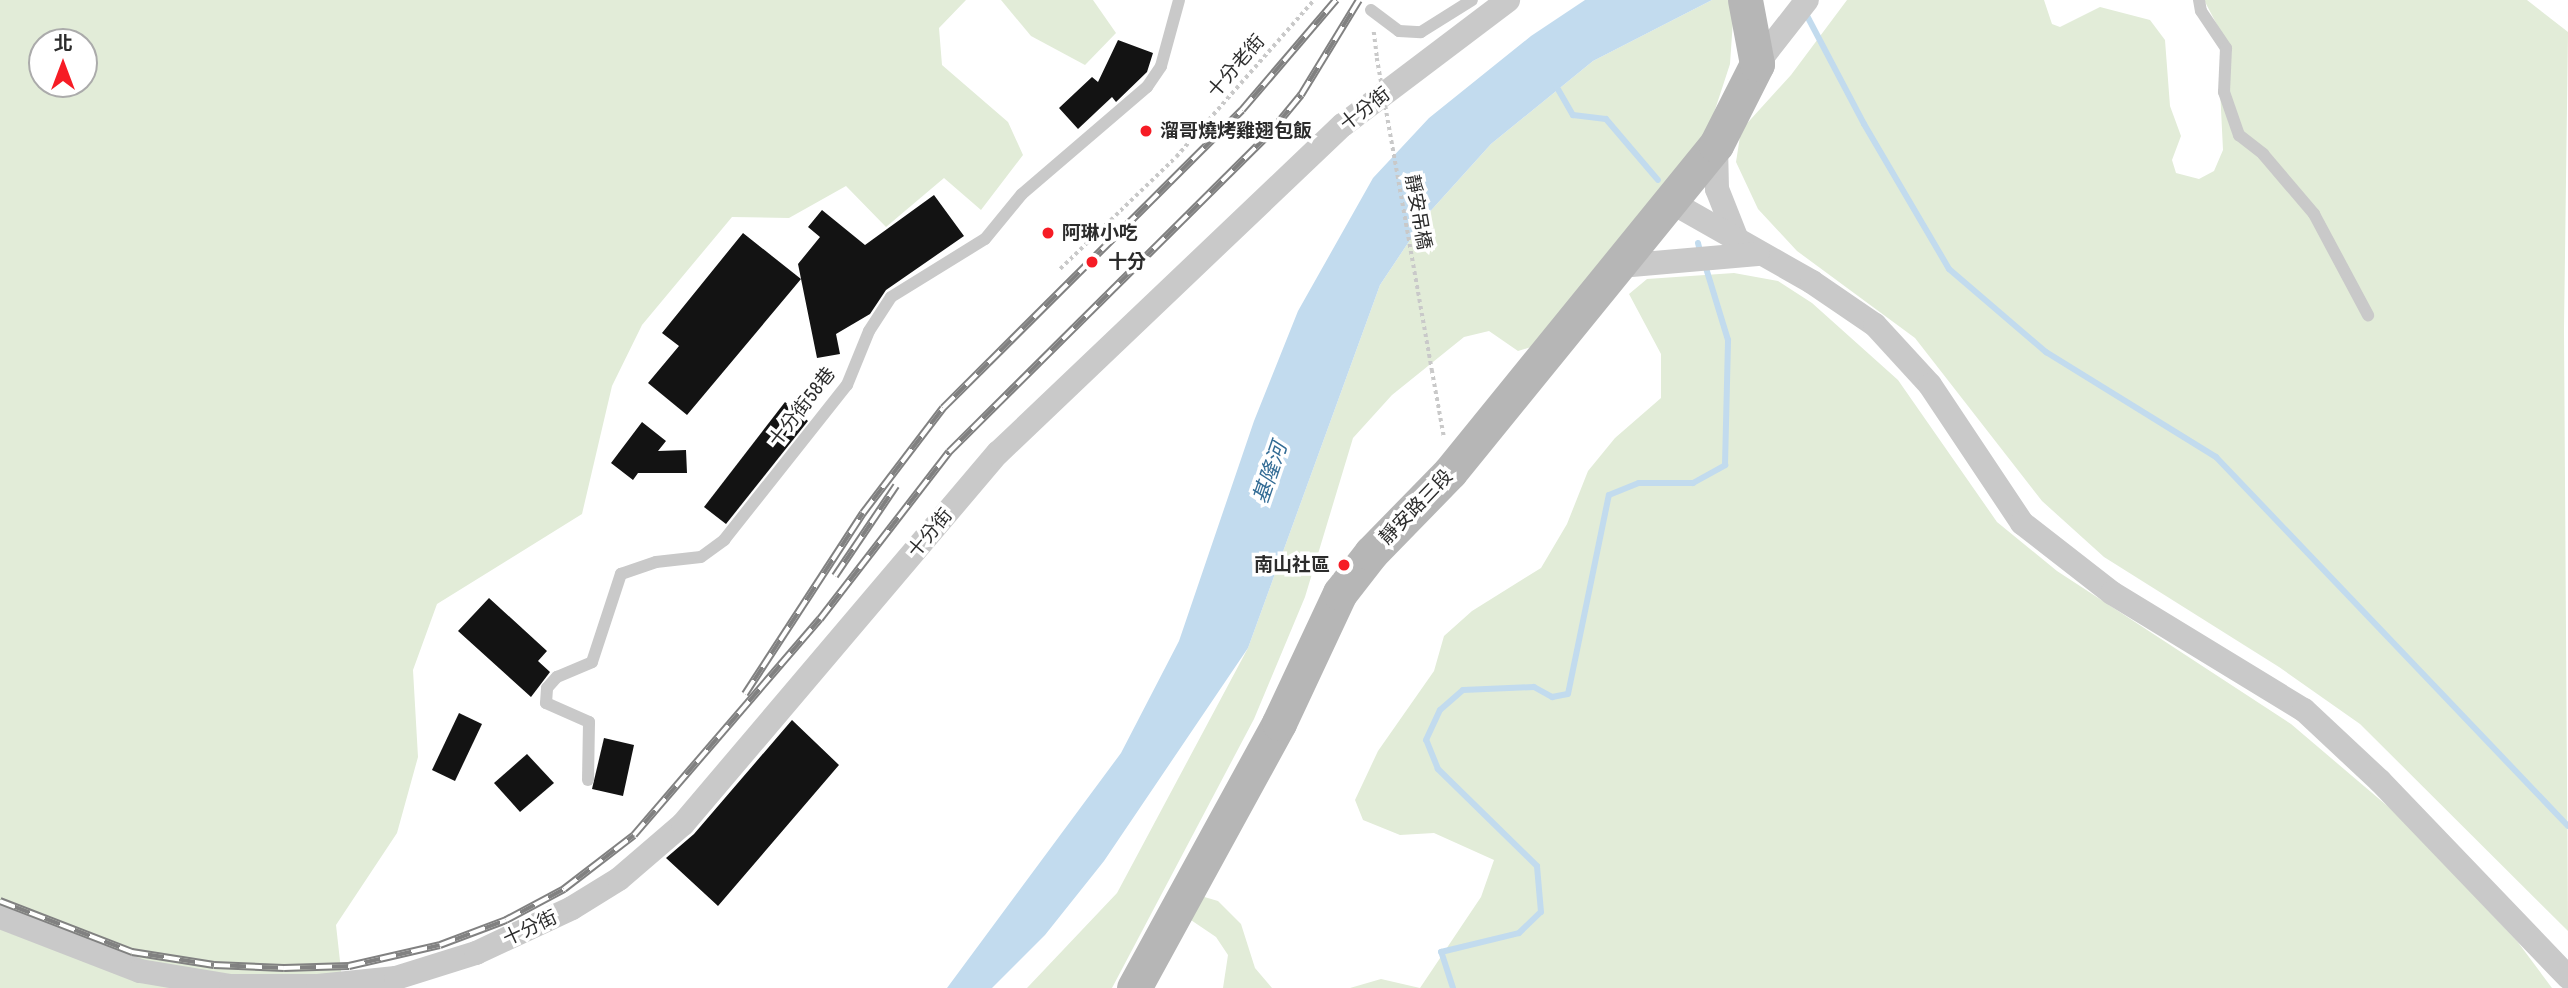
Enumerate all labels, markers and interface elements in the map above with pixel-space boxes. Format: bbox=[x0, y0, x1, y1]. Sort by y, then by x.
north arrow bbox=[28, 28, 98, 98]
street label: 十分老街 bbox=[1202, 30, 1270, 102]
text: 北 bbox=[53, 32, 73, 55]
street label: 十分街 bbox=[1336, 82, 1394, 136]
place label: 溜哥燒烤雞翅包飯 bbox=[1160, 120, 1312, 142]
marker: 溜哥燒烤雞翅包飯 bbox=[1138, 123, 1154, 139]
street label: 靜安吊橋 bbox=[1400, 173, 1436, 251]
place label: 阿琳小吃 bbox=[1062, 222, 1138, 244]
marker: 阿琳小吃 bbox=[1040, 225, 1056, 241]
place label: 十分 bbox=[1108, 251, 1146, 273]
marker: 十分 bbox=[1082, 252, 1102, 272]
street label: 十分街58巷 bbox=[764, 363, 840, 451]
water label: 基隆河 bbox=[1248, 439, 1292, 507]
street label: 靜安路三段 bbox=[1375, 465, 1457, 549]
street label: 十分街 bbox=[903, 504, 957, 562]
place label: 南山社區 bbox=[1254, 554, 1330, 576]
marker: 南山社區 bbox=[1336, 557, 1352, 573]
street label: 十分街 bbox=[499, 906, 561, 950]

